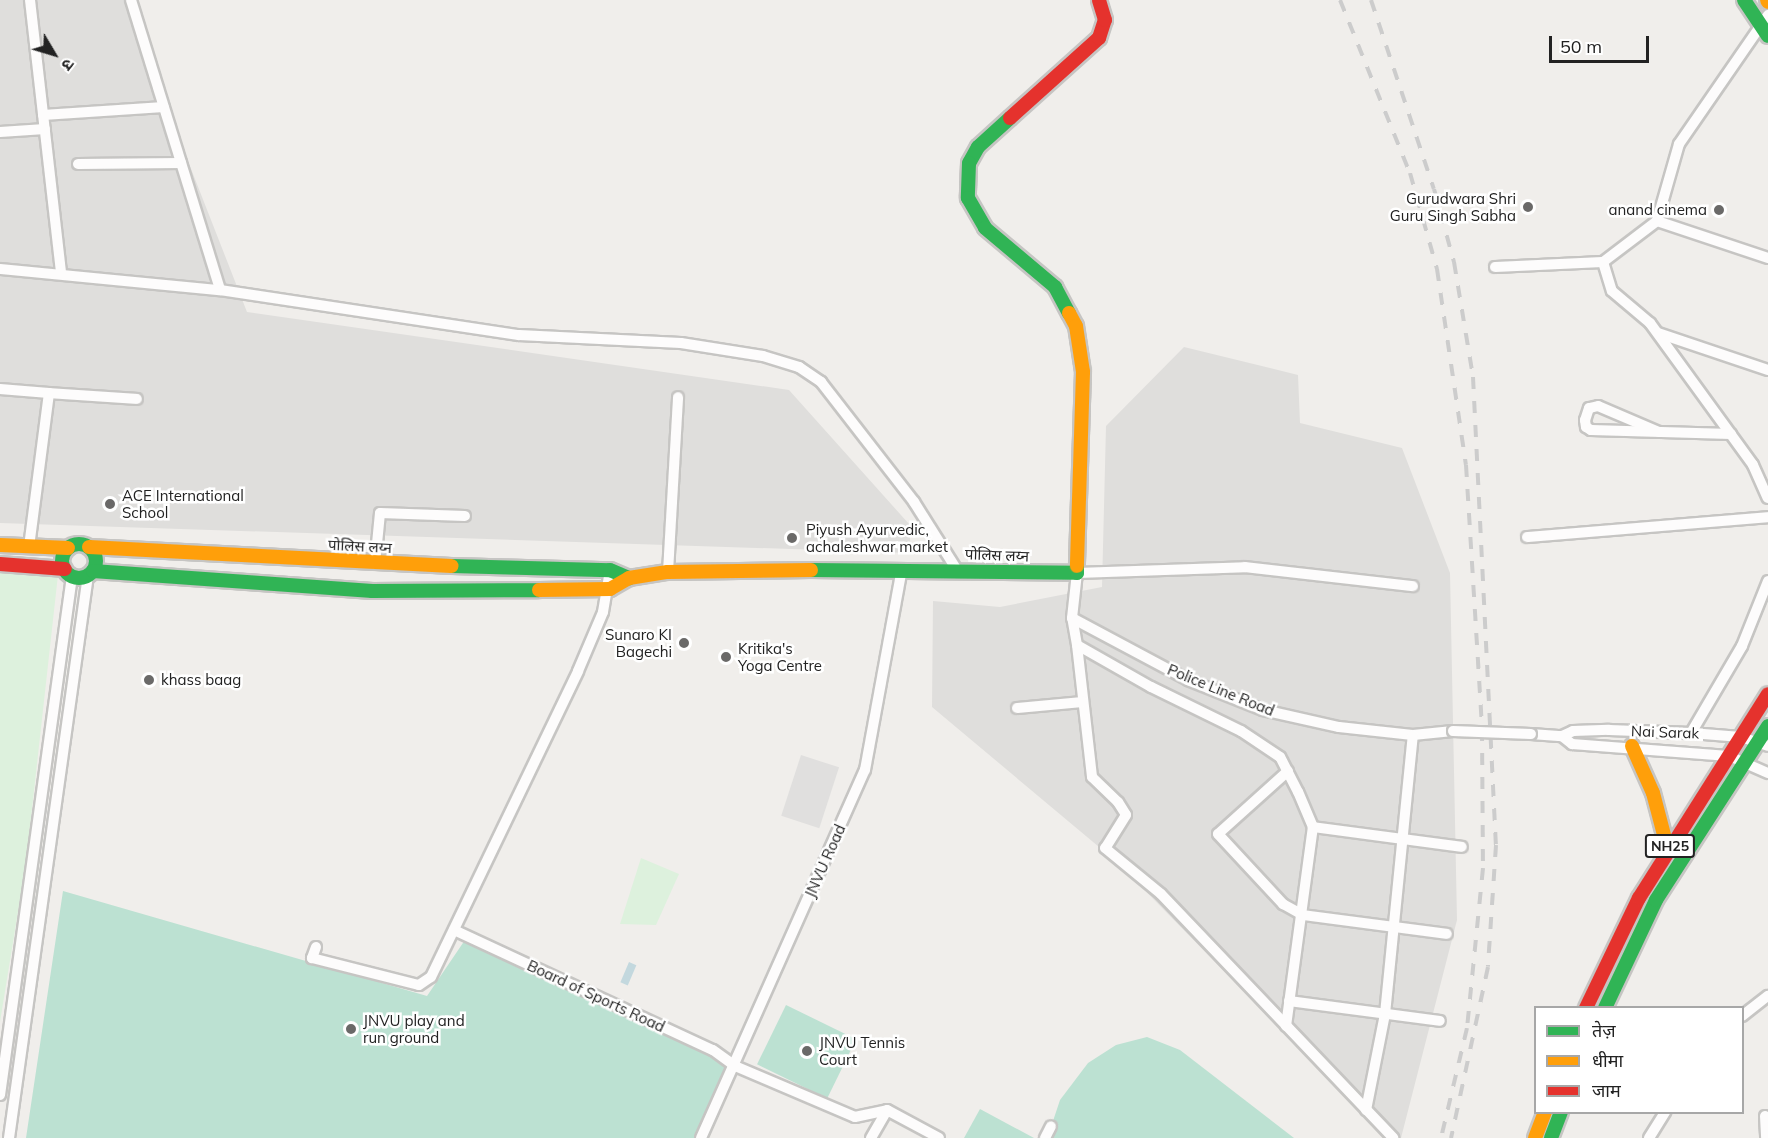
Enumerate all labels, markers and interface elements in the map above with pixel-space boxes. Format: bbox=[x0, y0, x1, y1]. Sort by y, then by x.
north arrow bbox=[24, 24, 84, 84]
scale bar bbox=[1552, 24, 1652, 62]
text: 50 m bbox=[1560, 35, 1602, 58]
text: उ bbox=[57, 55, 79, 75]
place label: Gurudwara Shri Guru Singh Sabha bbox=[1390, 189, 1516, 224]
marker: Gurudwara Shri Guru Singh Sabha bbox=[1521, 200, 1535, 214]
place label: anand cinema bbox=[1608, 201, 1707, 219]
marker: anand cinema bbox=[1712, 203, 1726, 217]
place label: ACE International School bbox=[122, 486, 244, 521]
marker: ACE International School bbox=[103, 497, 117, 511]
place label: Piyush Ayurvedic, achaleshwar market bbox=[806, 520, 948, 555]
marker: Piyush Ayurvedic, achaleshwar market bbox=[783, 529, 801, 547]
street label: पोलिस लय्न bbox=[328, 535, 392, 557]
street label: पोलिस लय्न bbox=[965, 545, 1029, 565]
place label: Sunaro KI Bagechi bbox=[605, 625, 672, 660]
marker: Sunaro KI Bagechi bbox=[677, 636, 691, 650]
place label: Kritika's Yoga Centre bbox=[738, 639, 822, 674]
marker: Kritika's Yoga Centre bbox=[719, 650, 733, 664]
street label: Police Line Road bbox=[1165, 660, 1277, 720]
place label: khass baag bbox=[161, 671, 241, 689]
marker: khass baag bbox=[142, 673, 156, 687]
street label: Nai Sarak bbox=[1631, 722, 1699, 742]
street label: JNVU Road bbox=[801, 822, 849, 900]
road number: NH25 bbox=[1644, 835, 1696, 857]
street label: Board of Sports Road bbox=[524, 956, 668, 1036]
legend bbox=[1534, 1006, 1744, 1114]
place label: JNVU play and run ground bbox=[363, 1011, 465, 1046]
text: तेज़ bbox=[1592, 1019, 1616, 1042]
marker: JNVU play and run ground bbox=[344, 1022, 358, 1036]
place label: JNVU Tennis Court bbox=[819, 1033, 905, 1068]
marker: JNVU Tennis Court bbox=[800, 1044, 814, 1058]
text: धीमा bbox=[1592, 1049, 1623, 1072]
text: जाम bbox=[1592, 1079, 1621, 1102]

